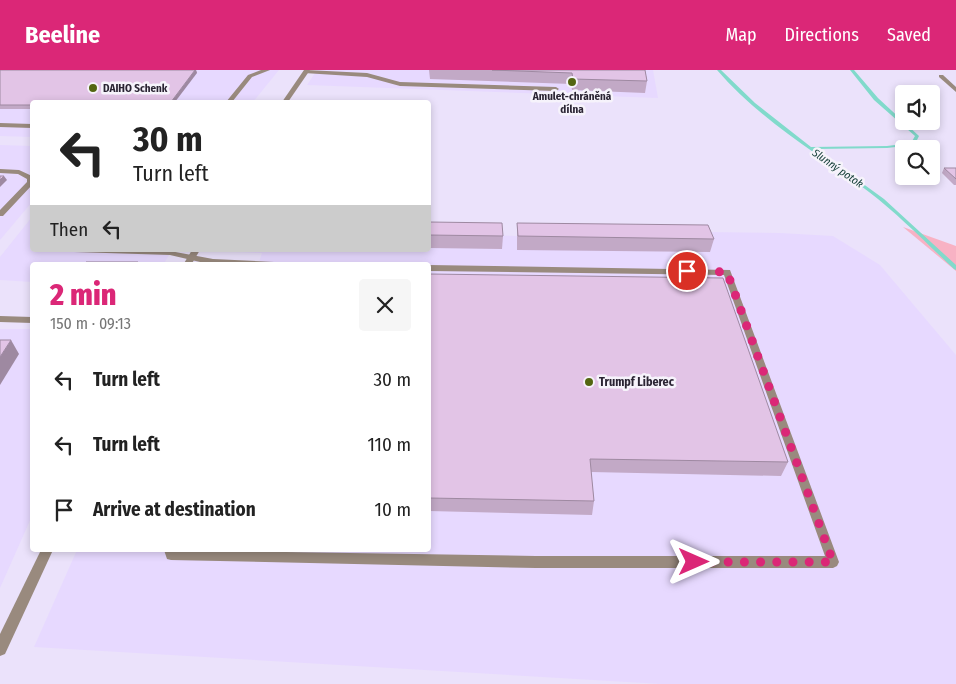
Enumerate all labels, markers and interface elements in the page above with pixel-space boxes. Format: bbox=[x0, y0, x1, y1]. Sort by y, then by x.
text: Beeline bbox=[25, 21, 100, 49]
text: Map bbox=[725, 24, 757, 46]
text: Directions bbox=[785, 24, 859, 46]
text: Saved bbox=[887, 24, 931, 46]
marker: Amulet-chráněná dílna bbox=[566, 76, 578, 88]
marker: DAIHO Schenk bbox=[87, 82, 99, 94]
place label: DAIHO Schenk bbox=[103, 82, 168, 95]
map controls bbox=[895, 85, 940, 185]
button: sound bbox=[895, 85, 940, 130]
place label: Amulet-chráněná dílna bbox=[532, 90, 612, 116]
text: 30 m bbox=[133, 118, 203, 160]
icon: left bbox=[50, 120, 115, 185]
button: search bbox=[895, 140, 940, 185]
water label: Slunný potok bbox=[809, 146, 866, 191]
text: Turn left bbox=[133, 160, 209, 187]
icon: left bbox=[98, 215, 126, 243]
text: Then bbox=[50, 218, 88, 241]
pin bbox=[666, 250, 708, 292]
icon: arrive bbox=[673, 257, 701, 285]
text: 2 min bbox=[50, 277, 116, 313]
button: close bbox=[359, 279, 411, 331]
text: 150 m · 09:13 bbox=[50, 314, 131, 333]
icon: left bbox=[50, 366, 78, 394]
text: Turn left bbox=[93, 368, 160, 391]
text: 30 m bbox=[373, 368, 411, 391]
place label: Trumpf Liberec bbox=[599, 375, 675, 389]
marker: Trumpf Liberec bbox=[583, 376, 595, 388]
icon: left bbox=[50, 431, 78, 459]
text: Turn left bbox=[93, 433, 160, 456]
text: 110 m bbox=[367, 433, 411, 456]
icon: arrive bbox=[50, 496, 78, 524]
text: Arrive at destination bbox=[93, 498, 256, 521]
text: 10 m bbox=[375, 498, 411, 521]
position arrow bbox=[667, 535, 719, 587]

